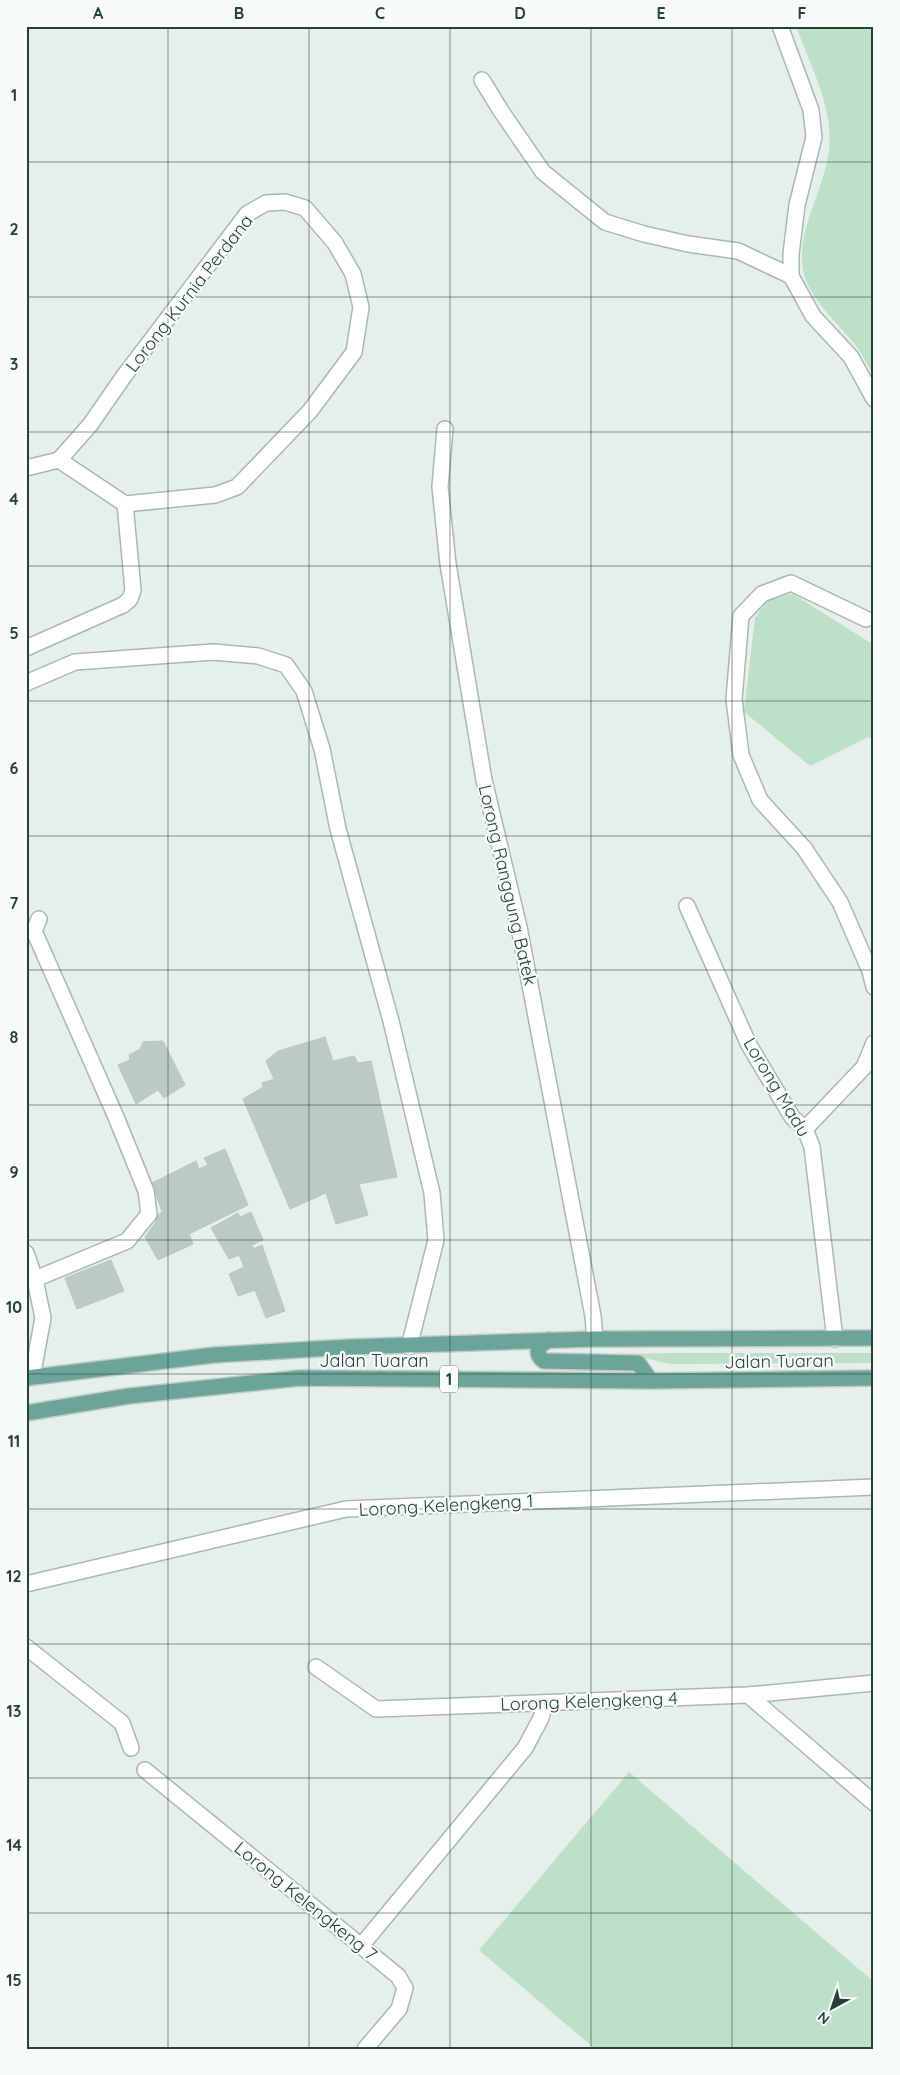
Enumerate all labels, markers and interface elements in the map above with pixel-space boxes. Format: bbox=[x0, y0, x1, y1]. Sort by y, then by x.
text: A bbox=[93, 3, 104, 23]
text: B bbox=[234, 3, 244, 23]
text: C bbox=[375, 3, 385, 23]
text: D bbox=[514, 3, 526, 23]
text: E bbox=[656, 3, 666, 23]
text: F bbox=[798, 3, 807, 23]
text: 1 bbox=[11, 85, 17, 105]
street label: Lorong Kurnia Perdana bbox=[120, 209, 258, 377]
text: 2 bbox=[9, 219, 19, 239]
text: 3 bbox=[10, 354, 18, 374]
text: 4 bbox=[9, 489, 19, 509]
text: 5 bbox=[9, 623, 19, 643]
text: 6 bbox=[10, 758, 19, 778]
street label: Lorong Ranggung Batek bbox=[474, 782, 542, 988]
text: 7 bbox=[10, 893, 19, 913]
text: 8 bbox=[10, 1027, 19, 1047]
street label: Lorong Madu bbox=[738, 1033, 816, 1141]
text: 9 bbox=[9, 1162, 19, 1182]
text: 10 bbox=[6, 1297, 22, 1317]
street label: Jalan Tuaran bbox=[319, 1349, 429, 1372]
street label: Jalan Tuaran bbox=[724, 1349, 834, 1373]
road number: 1 bbox=[440, 1366, 458, 1392]
text: 11 bbox=[8, 1431, 20, 1451]
street label: Lorong Kelengkeng 1 bbox=[358, 1489, 534, 1521]
text: 12 bbox=[6, 1566, 22, 1586]
street label: Lorong Kelengkeng 4 bbox=[500, 1686, 678, 1716]
text: 13 bbox=[7, 1701, 21, 1721]
text: 14 bbox=[6, 1835, 22, 1855]
street label: Lorong Kelengkeng 7 bbox=[230, 1836, 382, 1966]
text: 15 bbox=[6, 1970, 22, 1990]
north arrow bbox=[808, 1982, 858, 2032]
text: N bbox=[814, 2008, 833, 2028]

